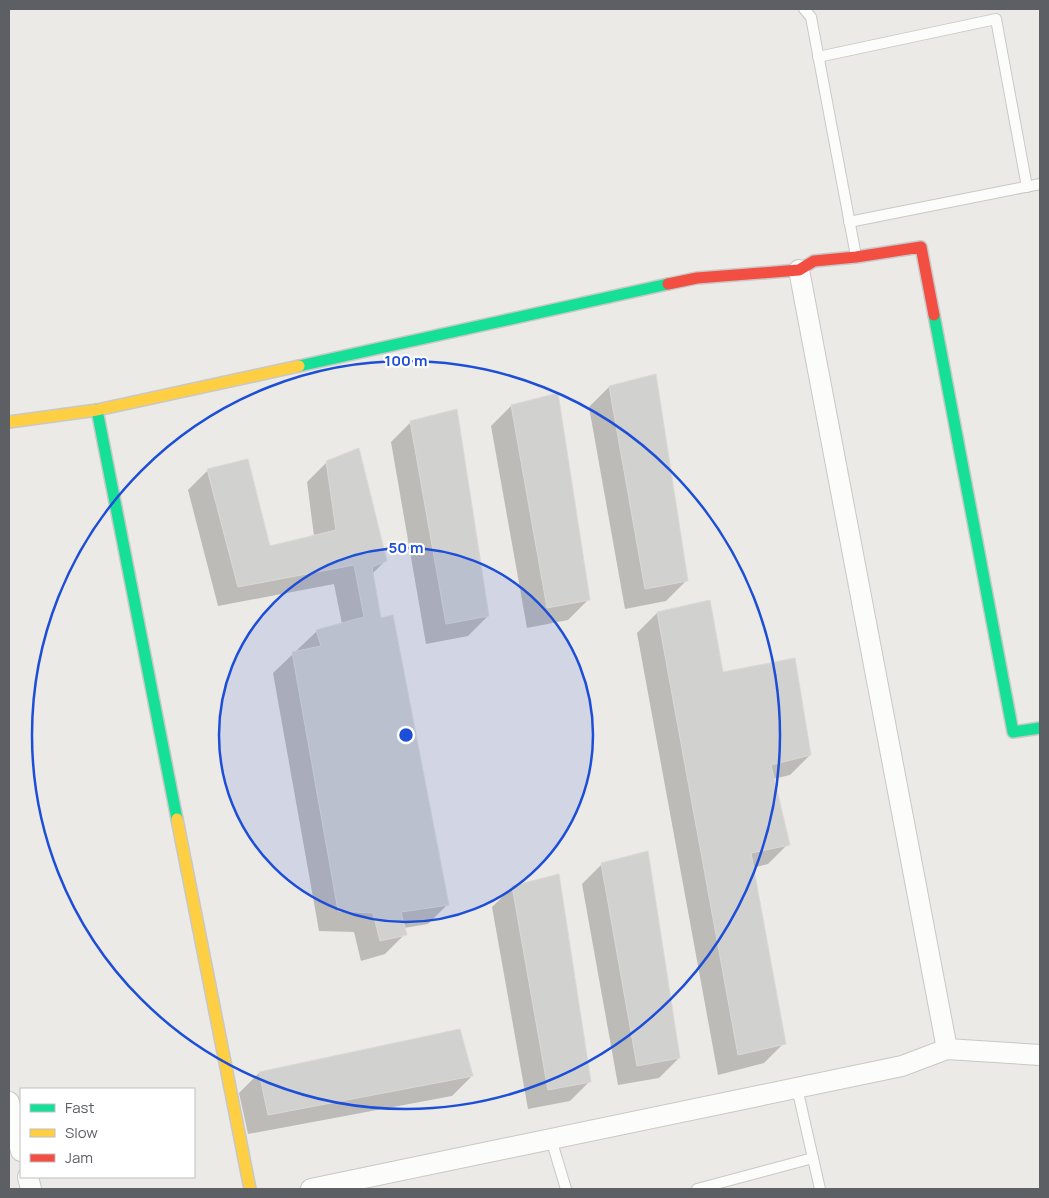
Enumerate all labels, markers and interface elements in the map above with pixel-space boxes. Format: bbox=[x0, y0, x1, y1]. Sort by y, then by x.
text: 100 m bbox=[385, 350, 427, 371]
text: 50 m bbox=[388, 537, 424, 558]
centre of rings bbox=[397, 726, 415, 744]
legend bbox=[20, 1088, 195, 1178]
text: Fast bbox=[65, 1097, 94, 1118]
text: Slow bbox=[65, 1122, 98, 1143]
text: Jam bbox=[65, 1147, 93, 1168]

